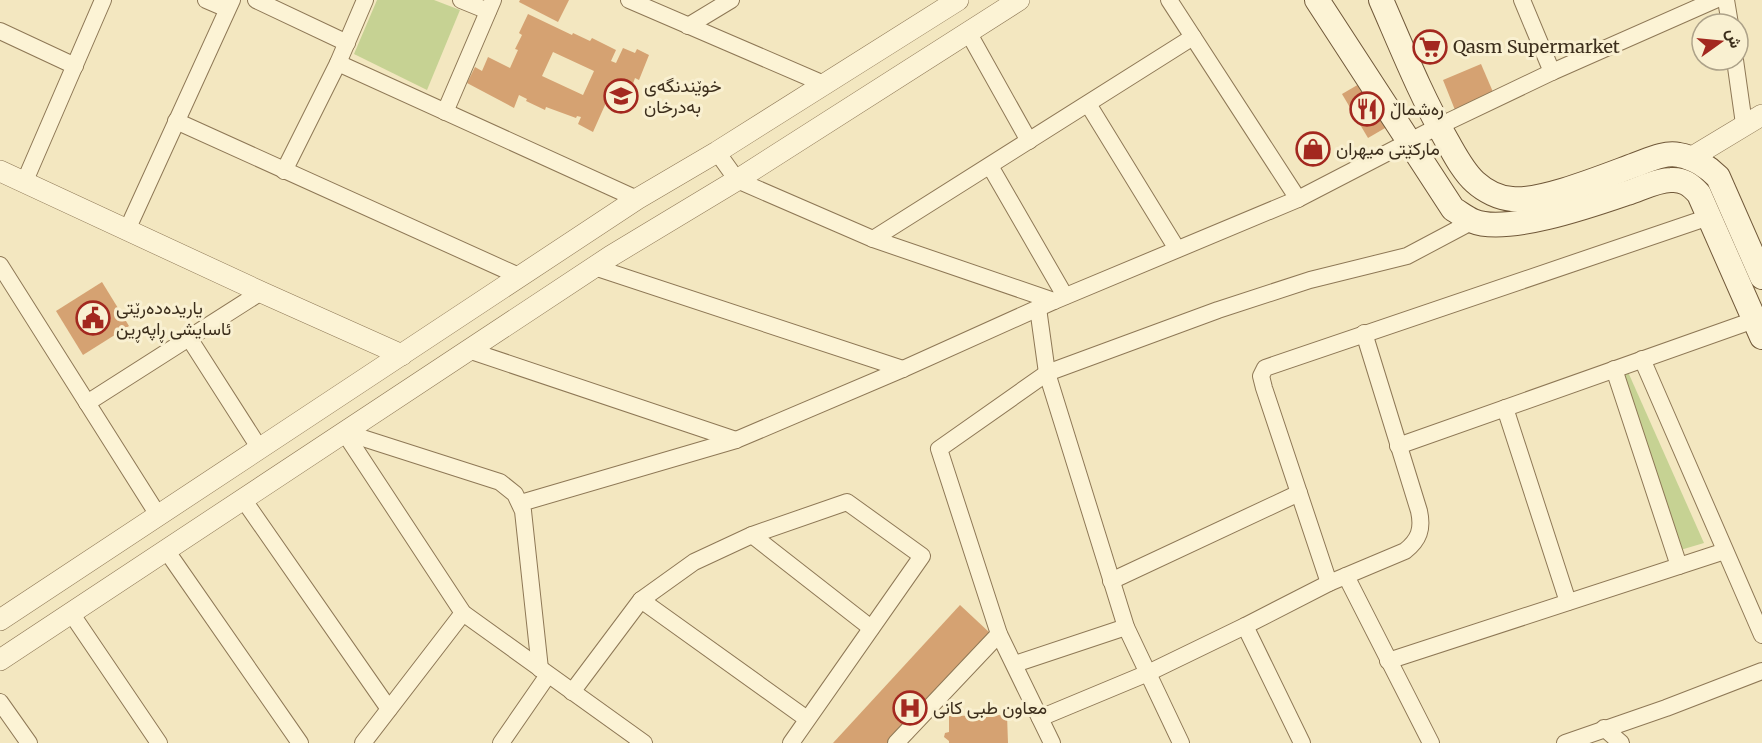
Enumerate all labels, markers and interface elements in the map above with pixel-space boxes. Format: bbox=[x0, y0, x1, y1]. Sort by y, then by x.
north arrow bbox=[1690, 12, 1750, 72]
text: ش bbox=[1722, 26, 1747, 50]
supermarket icon: Qasm Supermarket bbox=[1412, 29, 1448, 65]
place label: Qasm Supermarket bbox=[1453, 35, 1620, 58]
place label: خوێندنگەی بەدرخان bbox=[644, 74, 722, 118]
school or university icon: خوێندنگەی بەدرخان bbox=[603, 78, 639, 114]
restaurant icon: رەشماڵ bbox=[1349, 91, 1385, 127]
place label: رەشماڵ bbox=[1390, 97, 1444, 120]
shop icon: مارکێتی میهران bbox=[1295, 131, 1331, 167]
place label: مارکێتی میهران bbox=[1336, 137, 1440, 160]
place label: یاریدەدەرێتی ئاسایشی ڕاپەڕین bbox=[116, 296, 231, 343]
public building icon: یاریدەدەرێتی ئاسایشی ڕاپەڕین bbox=[75, 300, 111, 336]
hospital icon: معاون طبی کانی bbox=[892, 690, 928, 726]
place label: معاون طبی کانی bbox=[933, 696, 1047, 719]

